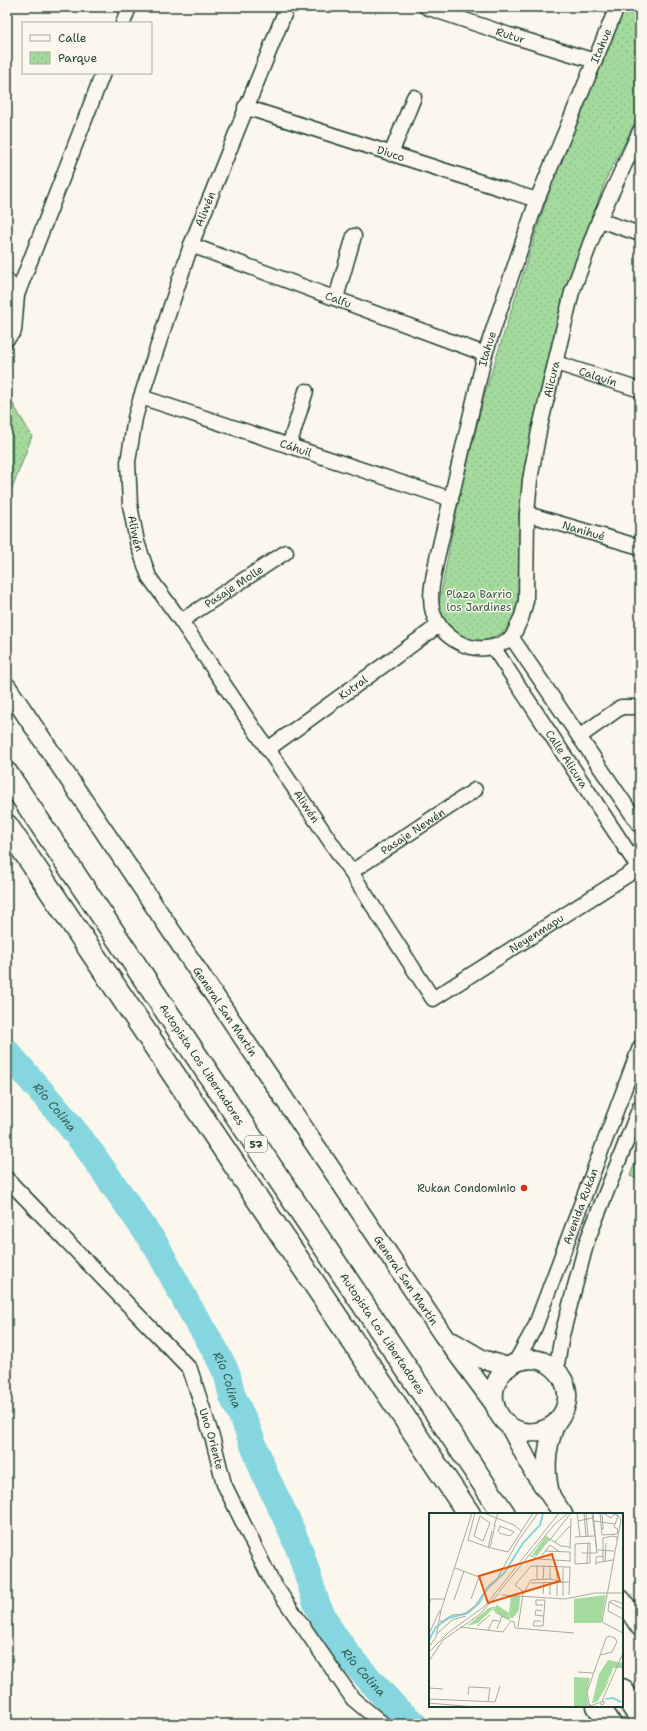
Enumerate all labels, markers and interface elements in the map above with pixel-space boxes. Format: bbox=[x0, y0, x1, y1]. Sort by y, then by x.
legend bbox=[22, 22, 152, 74]
street label: Rutur bbox=[494, 24, 527, 47]
street label: Itahue bbox=[587, 26, 615, 66]
text: Calle bbox=[58, 30, 87, 46]
text: Parque bbox=[58, 50, 97, 66]
street label: Diuco bbox=[375, 142, 407, 165]
street label: Aliwén bbox=[192, 189, 219, 229]
street label: Calfu bbox=[323, 288, 353, 312]
street label: Itahue bbox=[475, 329, 500, 368]
street label: Alicura bbox=[540, 359, 563, 399]
street label: Calquín bbox=[577, 364, 619, 390]
street label: Cáhuil bbox=[278, 436, 314, 461]
street label: Aliwén bbox=[124, 514, 147, 554]
street label: Nanihué bbox=[560, 518, 607, 544]
street label: Pasaje Molle bbox=[202, 562, 266, 612]
park label: Plaza Barrio los Jardines bbox=[446, 587, 512, 615]
street label: Kutral bbox=[336, 672, 371, 703]
street label: Calle Alicura bbox=[542, 727, 591, 791]
street label: Aliwén bbox=[290, 787, 323, 826]
street label: Pasaje Newén bbox=[378, 805, 448, 858]
street label: Neyenmapu bbox=[506, 910, 567, 957]
street label: General San Martín bbox=[189, 964, 261, 1060]
street label: Autopista Los Libertadores bbox=[156, 1001, 248, 1128]
water label: Río Colina bbox=[29, 1080, 80, 1135]
road number: 57 bbox=[245, 1136, 267, 1152]
street label: Avenida Rukán bbox=[560, 1166, 602, 1247]
place label: Rukan Condominio bbox=[417, 1181, 516, 1196]
marker: Rukan Condominio bbox=[519, 1183, 529, 1193]
street label: General San Martín bbox=[370, 1233, 441, 1329]
street label: Autopista Los Libertadores bbox=[336, 1270, 429, 1397]
water label: Río Colina bbox=[209, 1349, 245, 1411]
street label: Uno Oriente bbox=[195, 1406, 227, 1471]
inset map bbox=[429, 1513, 623, 1707]
water label: Río Colina bbox=[338, 1645, 389, 1700]

